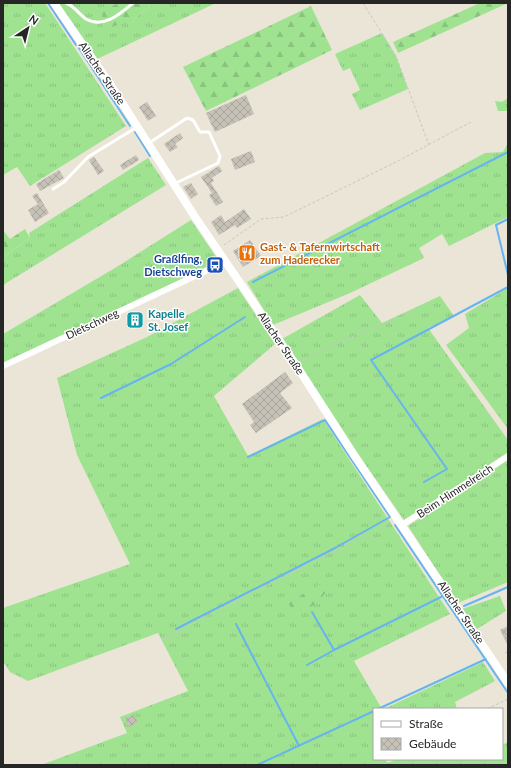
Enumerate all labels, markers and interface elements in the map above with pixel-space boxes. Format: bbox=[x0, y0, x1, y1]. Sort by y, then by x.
north arrow bbox=[8, 8, 48, 48]
text: N bbox=[27, 12, 41, 27]
street label: Allacher Straße bbox=[77, 39, 128, 107]
place label: Gast- & Tafernwirtschaft zum Haderecker bbox=[260, 240, 380, 266]
restaurant icon: Gast- & Tafernwirtschaft zum Haderecker bbox=[237, 243, 257, 263]
place label: Graßlfing, Dietschweg bbox=[144, 252, 202, 278]
bus stop icon: Graßlfing, Dietschweg bbox=[205, 255, 225, 275]
street label: Dietschweg bbox=[63, 306, 121, 341]
place label: Kapelle St. Josef bbox=[148, 307, 188, 333]
street label: Allacher Straße bbox=[256, 309, 307, 377]
building icon: Kapelle St. Josef bbox=[125, 310, 145, 330]
street label: Beim Himmelreich bbox=[414, 461, 495, 520]
street label: Allacher Straße bbox=[436, 578, 487, 646]
legend bbox=[373, 708, 503, 760]
text: Straße bbox=[409, 716, 443, 731]
text: Gebäude bbox=[409, 736, 456, 751]

